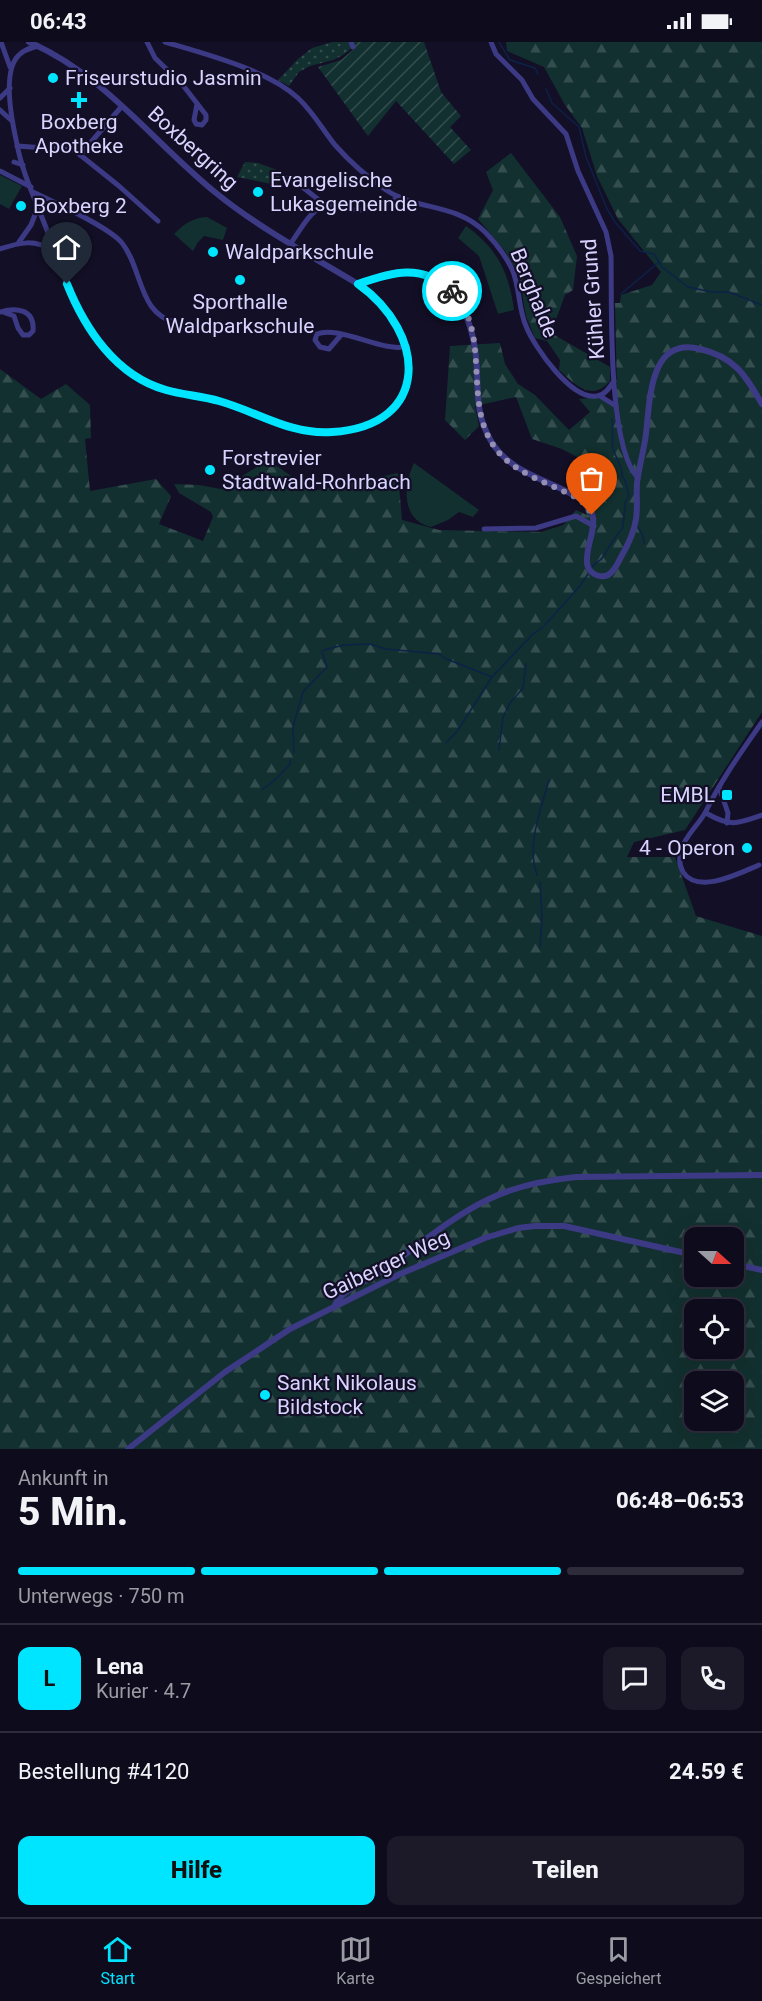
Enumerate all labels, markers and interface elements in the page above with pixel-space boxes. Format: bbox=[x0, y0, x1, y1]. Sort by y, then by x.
text: 06:43 bbox=[30, 9, 87, 34]
place label: Friseurstudio Jasmin bbox=[65, 66, 262, 90]
marker: Friseurstudio Jasmin bbox=[46, 71, 60, 85]
marker: Boxberg Apotheke bbox=[72, 93, 86, 107]
street label: Boxbergring bbox=[143, 101, 243, 195]
place label: Boxberg Apotheke bbox=[35, 110, 123, 158]
place label: Evangelische Lukasgemeinde bbox=[270, 168, 418, 216]
marker: Evangelische Lukasgemeinde bbox=[251, 185, 265, 199]
place label: Boxberg 2 bbox=[33, 194, 127, 218]
marker: Boxberg 2 bbox=[14, 199, 28, 213]
pin bbox=[41, 222, 92, 284]
icon: home bbox=[50, 231, 83, 264]
street label: Kühler Grund bbox=[577, 238, 609, 360]
place label: Waldparkschule bbox=[225, 240, 374, 264]
marker: Waldparkschule bbox=[206, 245, 220, 259]
street label: Berghalde bbox=[505, 245, 563, 341]
courier bbox=[422, 261, 482, 321]
marker: Sporthalle Waldparkschule bbox=[233, 273, 247, 287]
icon: bike bbox=[436, 275, 469, 308]
place label: Sporthalle Waldparkschule bbox=[166, 290, 314, 338]
place label: Forstrevier Stadtwald-Rohrbach bbox=[222, 446, 411, 494]
pin bbox=[566, 453, 617, 515]
icon: bag bbox=[575, 462, 608, 495]
marker: Forstrevier Stadtwald-Rohrbach bbox=[203, 463, 217, 477]
place label: EMBL bbox=[660, 783, 715, 807]
marker: EMBL bbox=[720, 788, 734, 802]
place label: 4 - Operon bbox=[639, 836, 735, 860]
marker: 4 - Operon bbox=[740, 841, 754, 855]
street label: Gaiberger Weg bbox=[319, 1225, 453, 1305]
north arrow bbox=[684, 1227, 744, 1287]
map controls bbox=[684, 1227, 744, 1431]
button: locate bbox=[684, 1299, 744, 1359]
place label: Sankt Nikolaus Bildstock bbox=[277, 1371, 417, 1419]
button: layers bbox=[684, 1371, 744, 1431]
marker: Sankt Nikolaus Bildstock bbox=[258, 1388, 272, 1402]
text: Ankunft in bbox=[18, 1466, 109, 1490]
text: 06:48–06:53 bbox=[616, 1488, 744, 1513]
text: 5 Min. bbox=[18, 1489, 128, 1535]
text: Unterwegs · 750 m bbox=[18, 1584, 185, 1608]
button: chat bbox=[603, 1647, 666, 1710]
button: phone bbox=[681, 1647, 744, 1710]
text: Lena bbox=[96, 1654, 144, 1679]
text: L bbox=[44, 1666, 55, 1691]
text: Kurier · 4.7 bbox=[96, 1679, 191, 1703]
text: Bestellung #4120 bbox=[18, 1759, 189, 1784]
text: 24.59 € bbox=[669, 1759, 744, 1784]
button: Hilfe bbox=[18, 1836, 375, 1905]
button: Teilen bbox=[387, 1836, 744, 1905]
tab: Start bbox=[101, 1933, 135, 1988]
tab: Karte bbox=[336, 1933, 375, 1988]
tab: Gespeichert bbox=[576, 1933, 661, 1988]

